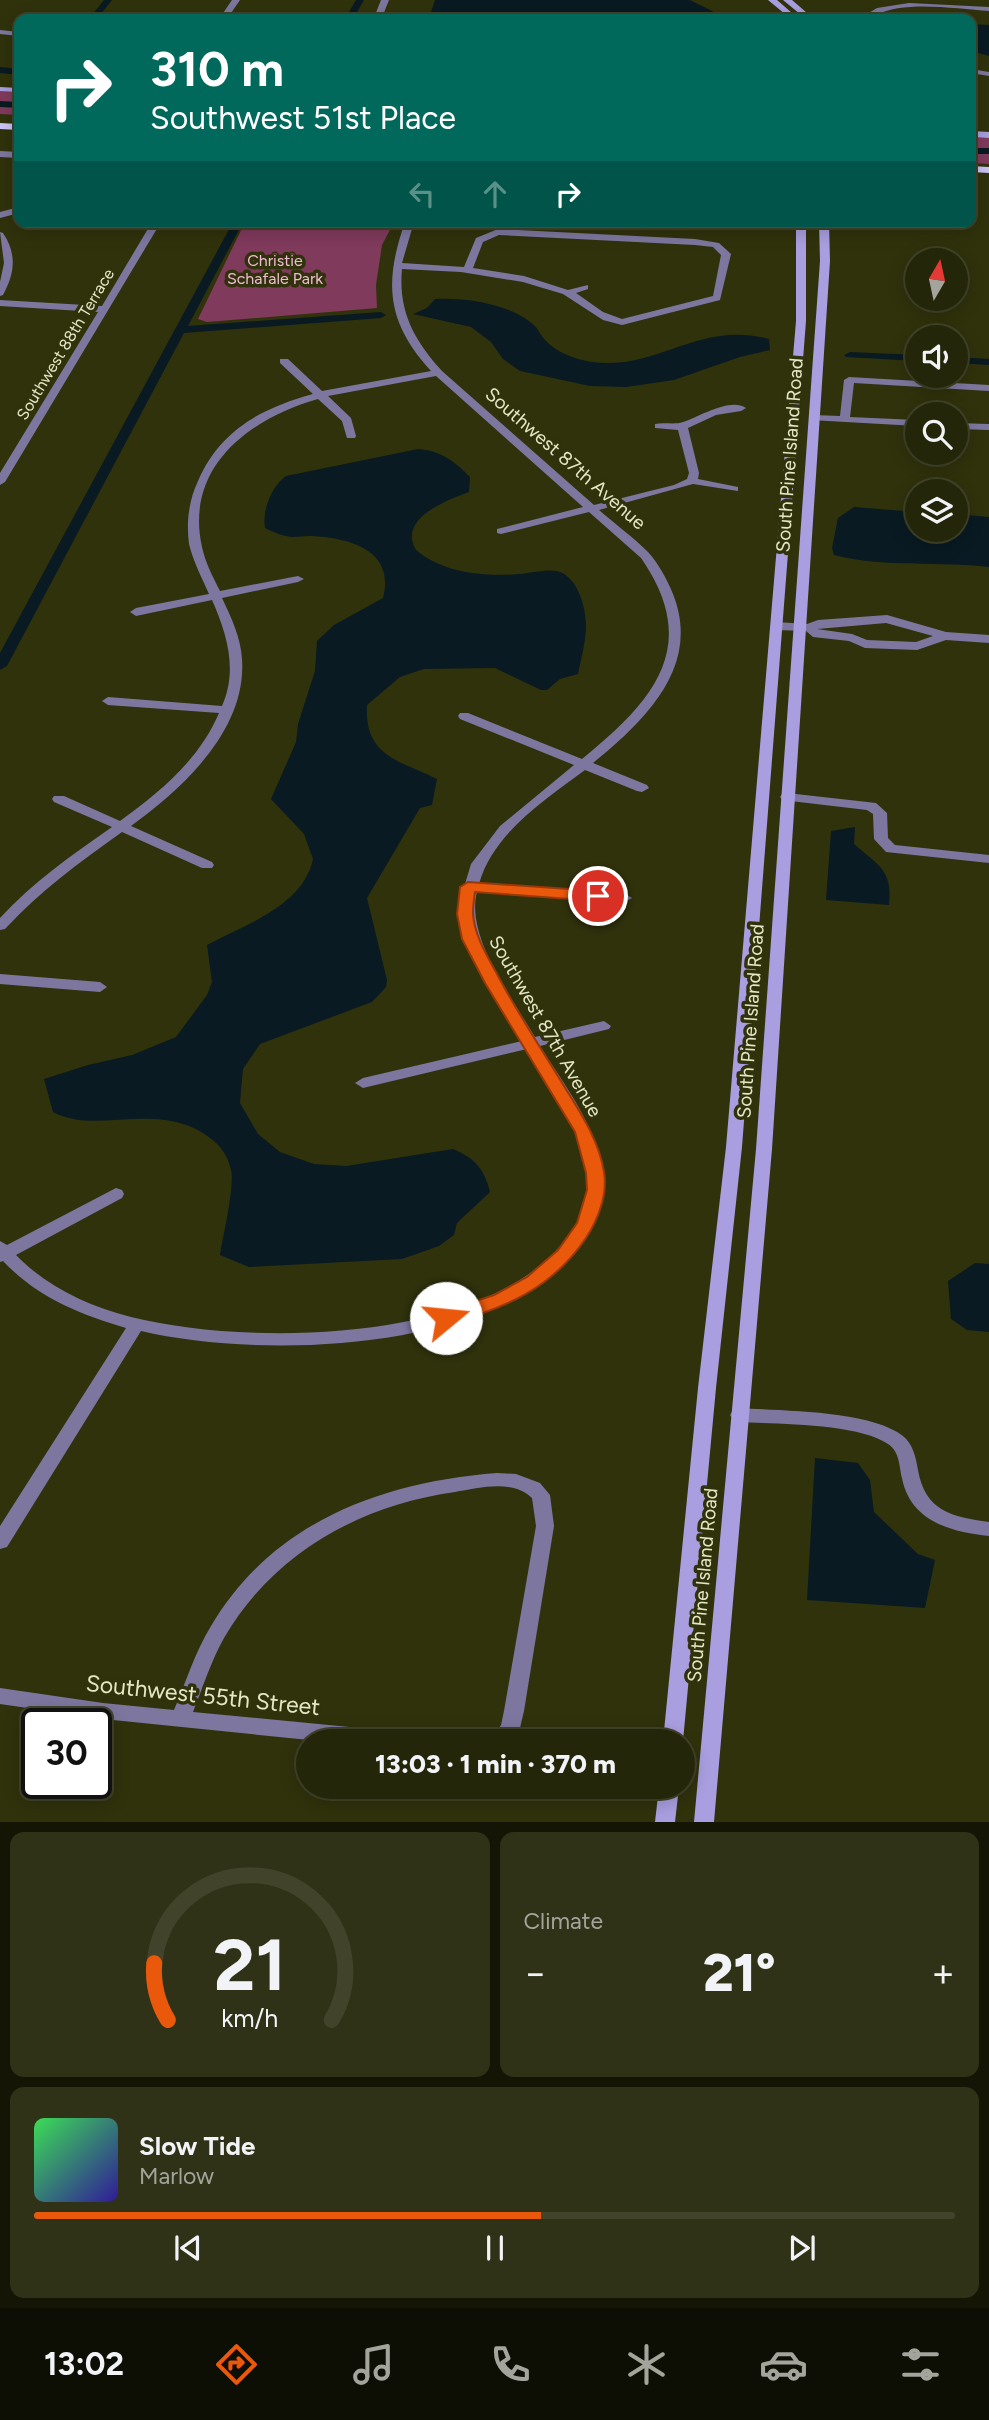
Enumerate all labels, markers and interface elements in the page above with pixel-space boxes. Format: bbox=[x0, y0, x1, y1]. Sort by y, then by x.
text: 310 m bbox=[150, 39, 284, 98]
icon: right bbox=[35, 42, 126, 133]
text: Southwest 51st Place bbox=[150, 99, 456, 137]
icon: left bbox=[403, 175, 441, 213]
icon: ahead bbox=[476, 175, 514, 213]
icon: right bbox=[549, 175, 587, 213]
north arrow bbox=[905, 248, 968, 312]
map controls bbox=[905, 248, 968, 542]
park label: Christie Schafale Park bbox=[227, 251, 323, 288]
street label: Southwest 88th Terrace bbox=[13, 265, 118, 423]
button: sound bbox=[905, 325, 968, 388]
street label: South Pine Island Road bbox=[771, 357, 808, 553]
street label: Southwest 87th Avenue bbox=[481, 382, 651, 534]
button: search bbox=[905, 402, 968, 465]
button: layers bbox=[905, 479, 968, 542]
pin bbox=[568, 866, 628, 926]
icon: arrive bbox=[579, 877, 617, 915]
street label: South Pine Island Road bbox=[732, 923, 769, 1119]
street label: Southwest 87th Avenue bbox=[484, 932, 607, 1121]
position arrow bbox=[409, 1281, 483, 1355]
street label: South Pine Island Road bbox=[683, 1487, 722, 1683]
street label: Southwest 55th Street bbox=[85, 1669, 321, 1721]
speed limit sign: 30 bbox=[21, 1708, 112, 1799]
text: 13:03 · 1 min · 370 m bbox=[375, 1748, 616, 1780]
text: Climate bbox=[524, 1907, 603, 1935]
text: 21 bbox=[213, 1922, 286, 2009]
text: 21° bbox=[703, 1942, 776, 2004]
text: − bbox=[524, 1950, 547, 1996]
text: + bbox=[931, 1950, 955, 1996]
text: km/h bbox=[221, 2003, 278, 2033]
text: Slow Tide bbox=[139, 2130, 255, 2162]
text: Marlow bbox=[139, 2162, 214, 2190]
icon: previous bbox=[169, 2229, 207, 2267]
icon: pause bbox=[476, 2229, 514, 2267]
icon: next bbox=[783, 2229, 821, 2267]
icon: directions bbox=[212, 2340, 261, 2389]
icon: music bbox=[349, 2340, 398, 2389]
icon: phone bbox=[486, 2340, 535, 2389]
icon: climate bbox=[622, 2340, 671, 2389]
icon: car bbox=[759, 2340, 808, 2389]
icon: filters bbox=[896, 2340, 945, 2389]
text: 13:02 bbox=[44, 2345, 124, 2383]

